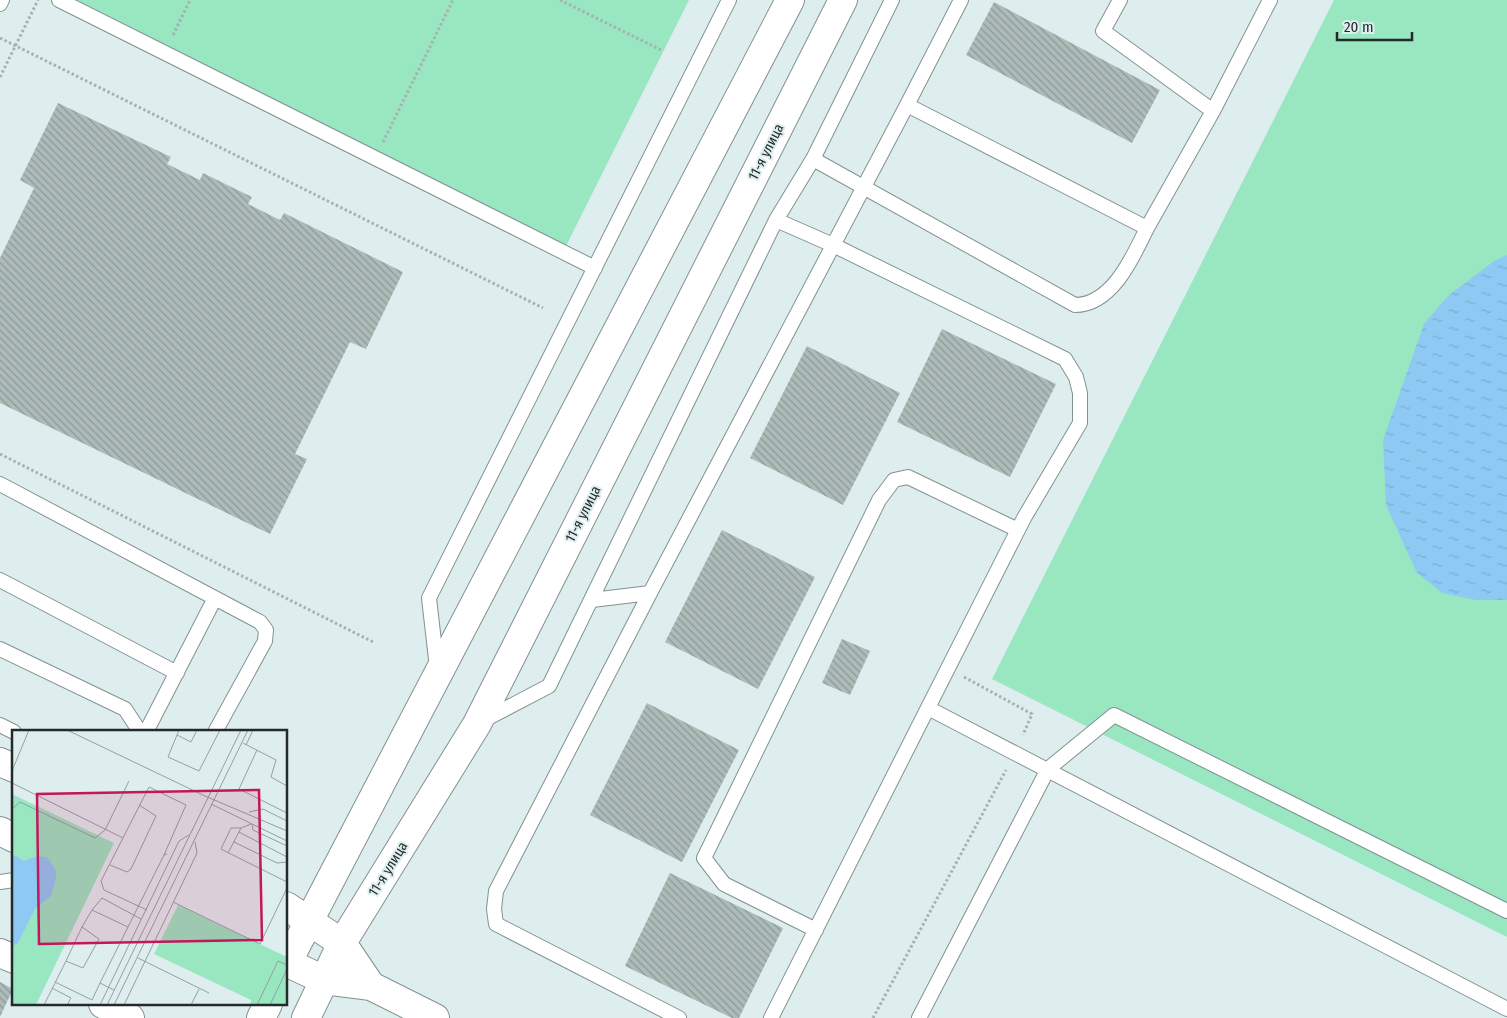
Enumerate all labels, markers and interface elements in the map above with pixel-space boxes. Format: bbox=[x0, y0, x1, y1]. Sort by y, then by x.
scale bar bbox=[1337, 10, 1412, 42]
text: 20 m bbox=[1344, 18, 1374, 36]
street label: 11-я улица bbox=[745, 121, 787, 183]
street label: 11-я улица bbox=[562, 483, 604, 545]
inset map bbox=[12, 730, 288, 1006]
street label: 11-я улица bbox=[365, 839, 411, 899]

